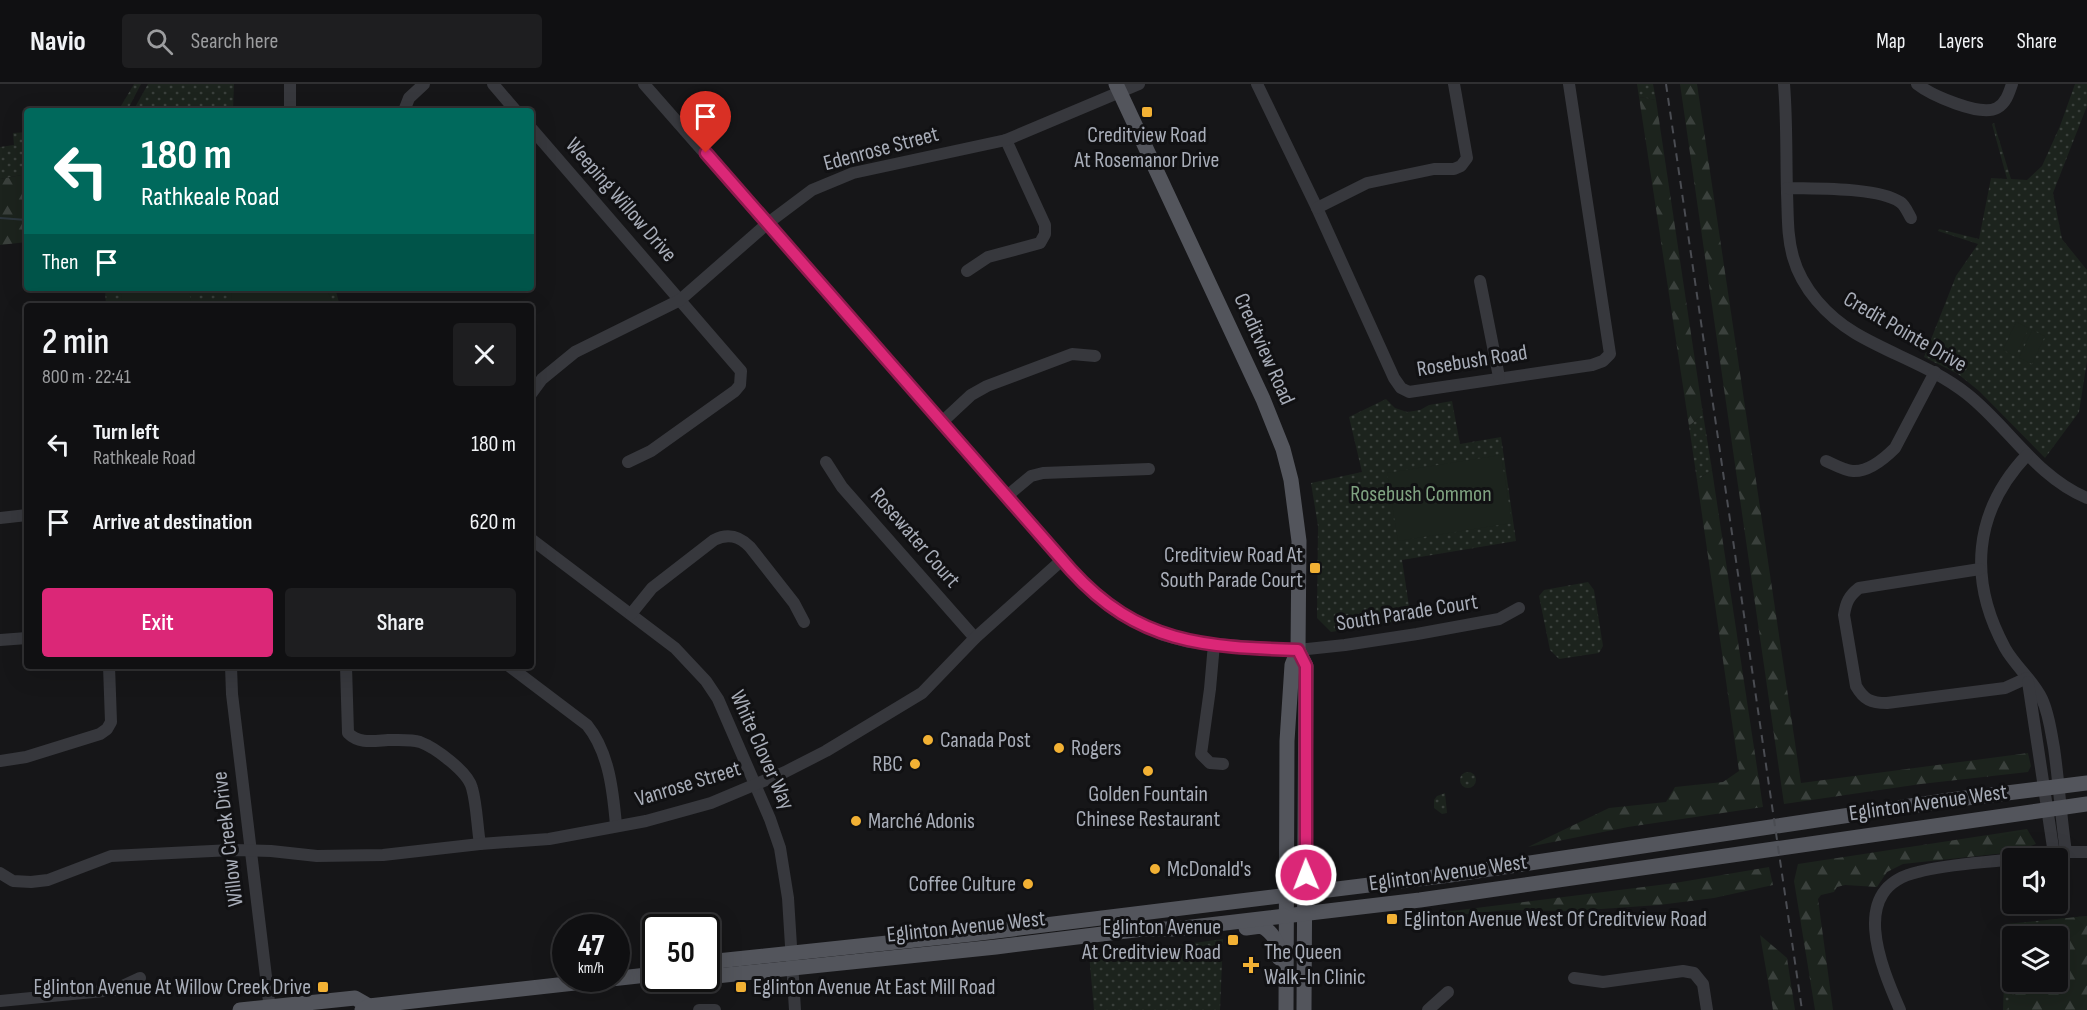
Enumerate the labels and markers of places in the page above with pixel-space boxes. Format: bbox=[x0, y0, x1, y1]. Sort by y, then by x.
pin bbox=[680, 91, 731, 153]
marker: Creditview Road At Rosemanor Drive bbox=[1140, 105, 1154, 119]
place label: Creditview Road At Rosemanor Drive bbox=[1074, 122, 1219, 174]
place label: Creditview Road At South Parade Court bbox=[1160, 542, 1303, 594]
marker: Creditview Road At South Parade Court bbox=[1308, 561, 1322, 575]
place label: Canada Post bbox=[940, 727, 1031, 754]
marker: Canada Post bbox=[921, 733, 935, 747]
place label: Rogers bbox=[1071, 735, 1121, 762]
marker: Rogers bbox=[1052, 741, 1066, 755]
place label: RBC bbox=[872, 751, 903, 778]
marker: RBC bbox=[908, 757, 922, 771]
marker: Golden Fountain Chinese Restaurant bbox=[1141, 764, 1155, 778]
place label: Golden Fountain Chinese Restaurant bbox=[1076, 781, 1220, 833]
place label: Marché Adonis bbox=[868, 808, 975, 835]
marker: Marché Adonis bbox=[849, 814, 863, 828]
place label: McDonald's bbox=[1167, 856, 1251, 883]
marker: McDonald's bbox=[1148, 862, 1162, 876]
place label: Coffee Culture bbox=[909, 871, 1016, 898]
marker: Coffee Culture bbox=[1021, 877, 1035, 891]
place label: Eglinton Avenue West Of Creditview Road bbox=[1404, 906, 1707, 933]
marker: Eglinton Avenue West Of Creditview Road bbox=[1385, 912, 1399, 926]
place label: Eglinton Avenue At Creditview Road bbox=[1081, 914, 1221, 966]
marker: Eglinton Avenue At Creditview Road bbox=[1226, 933, 1240, 947]
place label: The Queen Walk-In Clinic bbox=[1264, 939, 1366, 991]
marker: The Queen Walk-In Clinic bbox=[1242, 956, 1260, 974]
place label: Eglinton Avenue At Willow Creek Drive bbox=[33, 974, 311, 1001]
place label: Eglinton Avenue At East Mill Road bbox=[753, 974, 995, 1001]
marker: Eglinton Avenue At Willow Creek Drive bbox=[316, 980, 330, 994]
marker: Eglinton Avenue At East Mill Road bbox=[734, 980, 748, 994]

